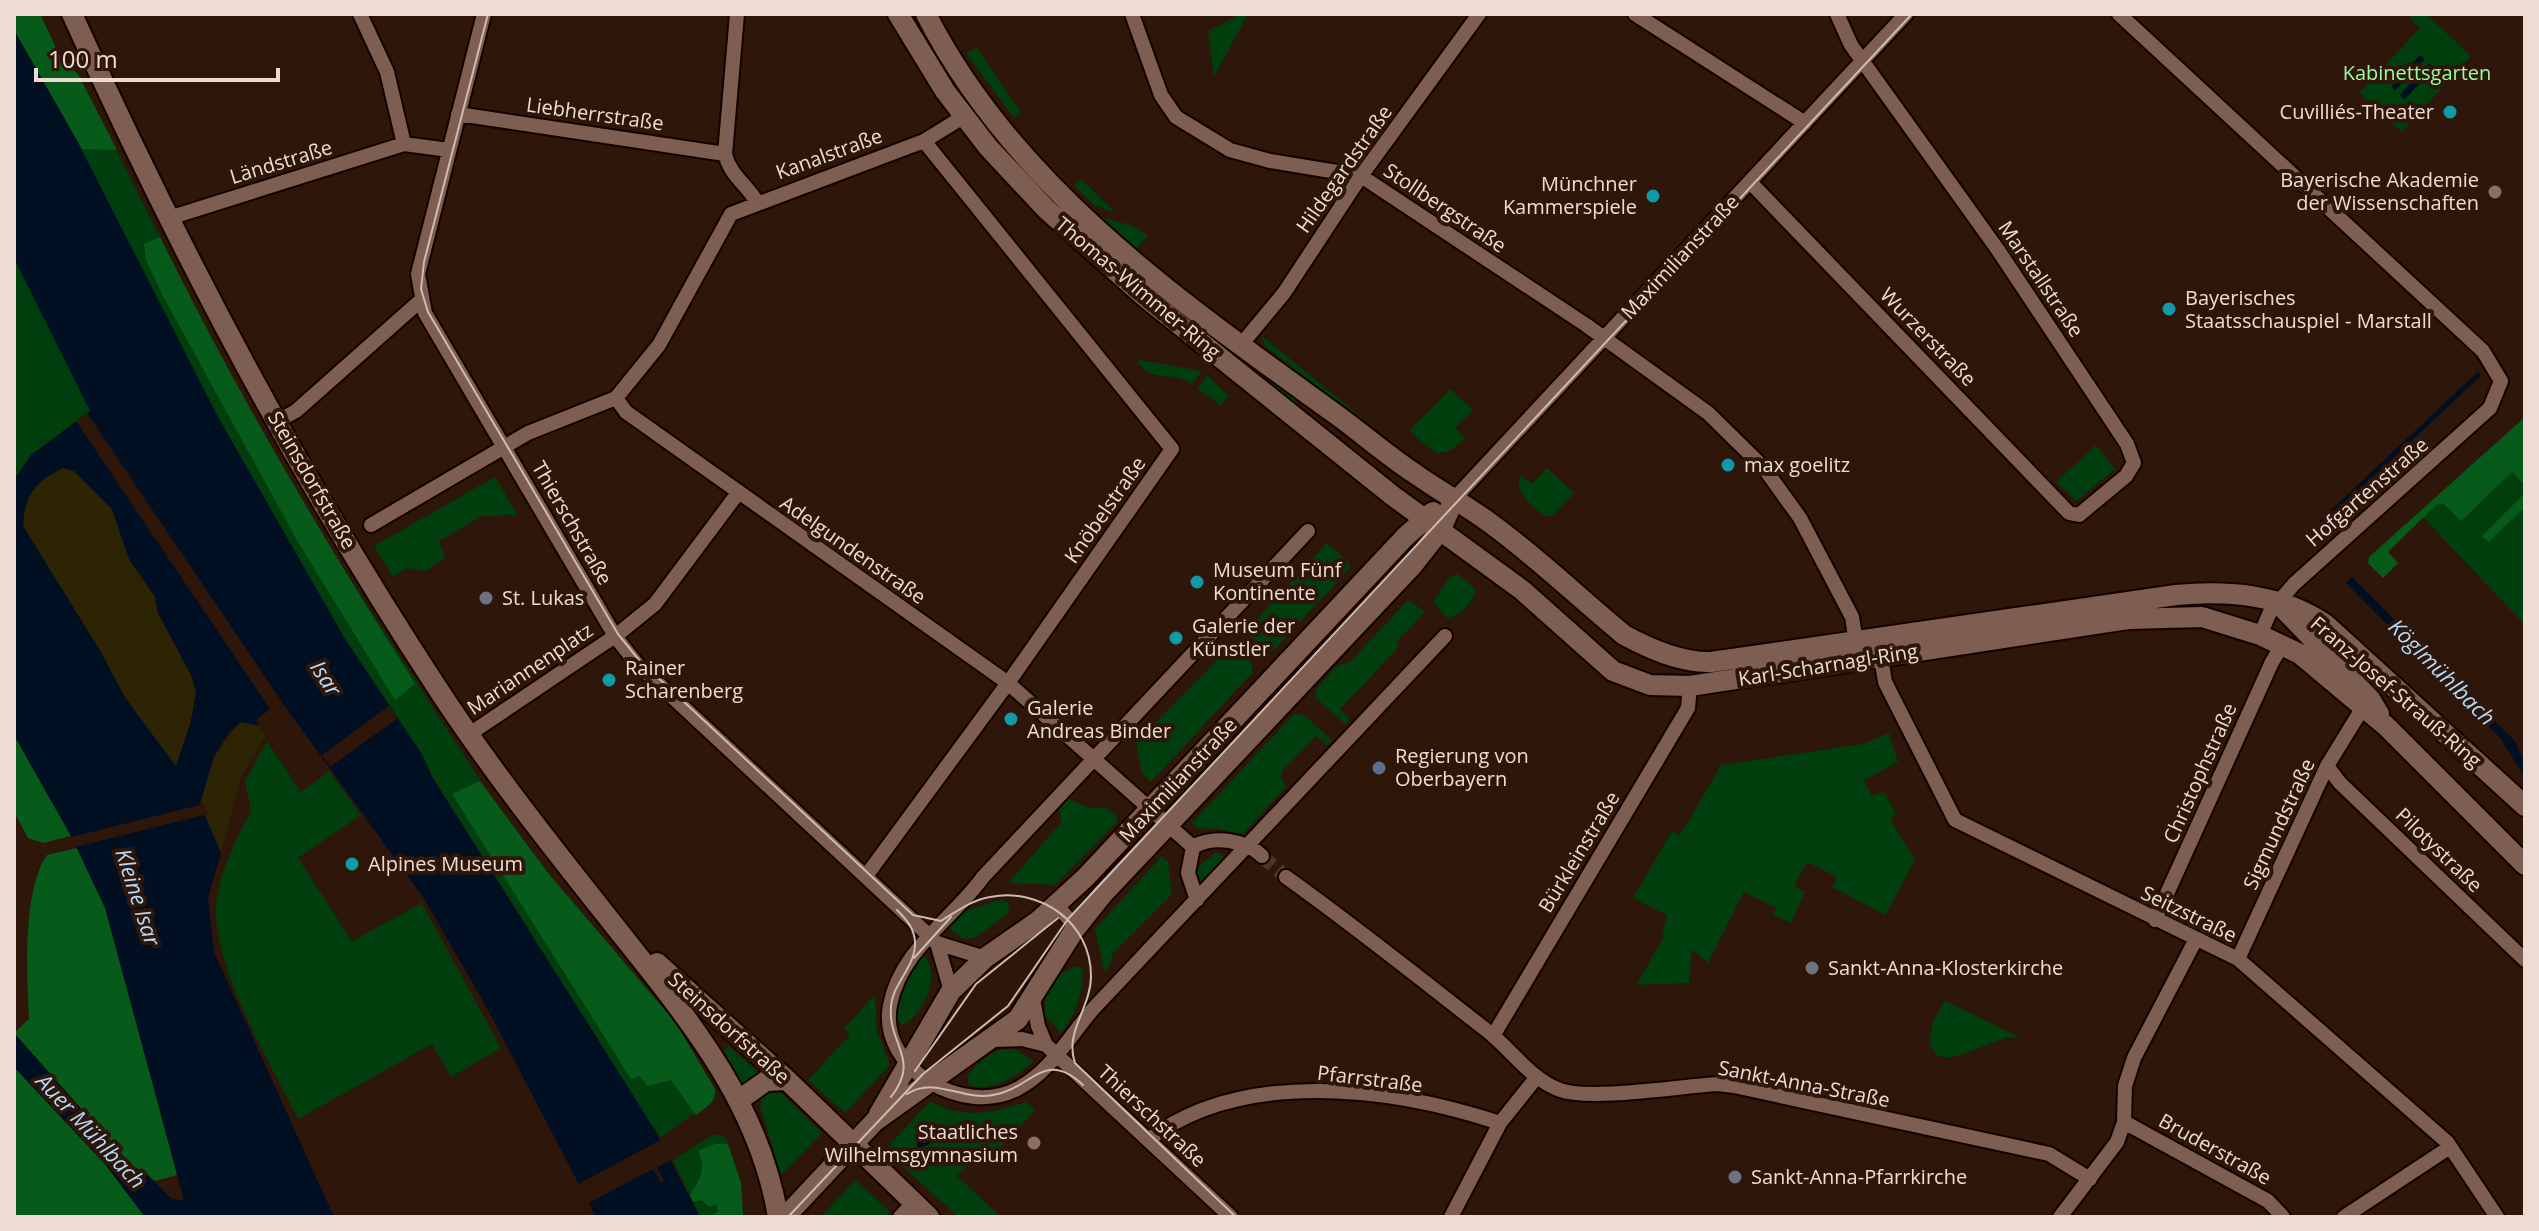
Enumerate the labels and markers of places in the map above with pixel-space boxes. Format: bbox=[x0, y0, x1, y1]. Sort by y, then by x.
place label: Cuvilliés-Theater bbox=[2280, 98, 2434, 125]
marker: Cuvilliés-Theater bbox=[2441, 103, 2459, 121]
place label: Bayerische Akademie der Wissenschaften bbox=[2280, 166, 2479, 216]
place label: Münchner Kammerspiele bbox=[1503, 170, 1637, 220]
marker: Bayerische Akademie der Wissenschaften bbox=[2486, 183, 2504, 201]
marker: Münchner Kammerspiele bbox=[1644, 187, 1662, 205]
place label: Bayerisches Staatsschauspiel - Marstall bbox=[2185, 284, 2432, 334]
marker: Bayerisches Staatsschauspiel - Marstall bbox=[2160, 300, 2178, 318]
place label: max goelitz bbox=[1744, 451, 1850, 478]
marker: max goelitz bbox=[1719, 456, 1737, 474]
place label: Museum Fünf Kontinente bbox=[1213, 556, 1343, 606]
marker: Museum Fünf Kontinente bbox=[1188, 573, 1206, 591]
place label: St. Lukas bbox=[502, 584, 584, 611]
marker: St. Lukas bbox=[477, 589, 495, 607]
place label: Galerie der Künstler bbox=[1192, 612, 1295, 662]
marker: Galerie der Künstler bbox=[1167, 629, 1185, 647]
place label: Rainer Scharenberg bbox=[625, 654, 743, 704]
marker: Rainer Scharenberg bbox=[600, 671, 618, 689]
place label: Galerie Andreas Binder bbox=[1027, 694, 1171, 744]
marker: Galerie Andreas Binder bbox=[1002, 710, 1020, 728]
place label: Regierung von Oberbayern bbox=[1395, 742, 1529, 792]
marker: Regierung von Oberbayern bbox=[1370, 759, 1388, 777]
place label: Alpines Museum bbox=[368, 850, 523, 877]
marker: Alpines Museum bbox=[343, 855, 361, 873]
place label: Sankt-Anna-Klosterkirche bbox=[1828, 954, 2063, 981]
marker: Sankt-Anna-Klosterkirche bbox=[1803, 959, 1821, 977]
place label: Staatliches Wilhelmsgymnasium bbox=[825, 1118, 1018, 1168]
marker: Staatliches Wilhelmsgymnasium bbox=[1025, 1134, 1043, 1152]
place label: Sankt-Anna-Pfarrkirche bbox=[1751, 1163, 1967, 1190]
marker: Sankt-Anna-Pfarrkirche bbox=[1726, 1168, 1744, 1186]

